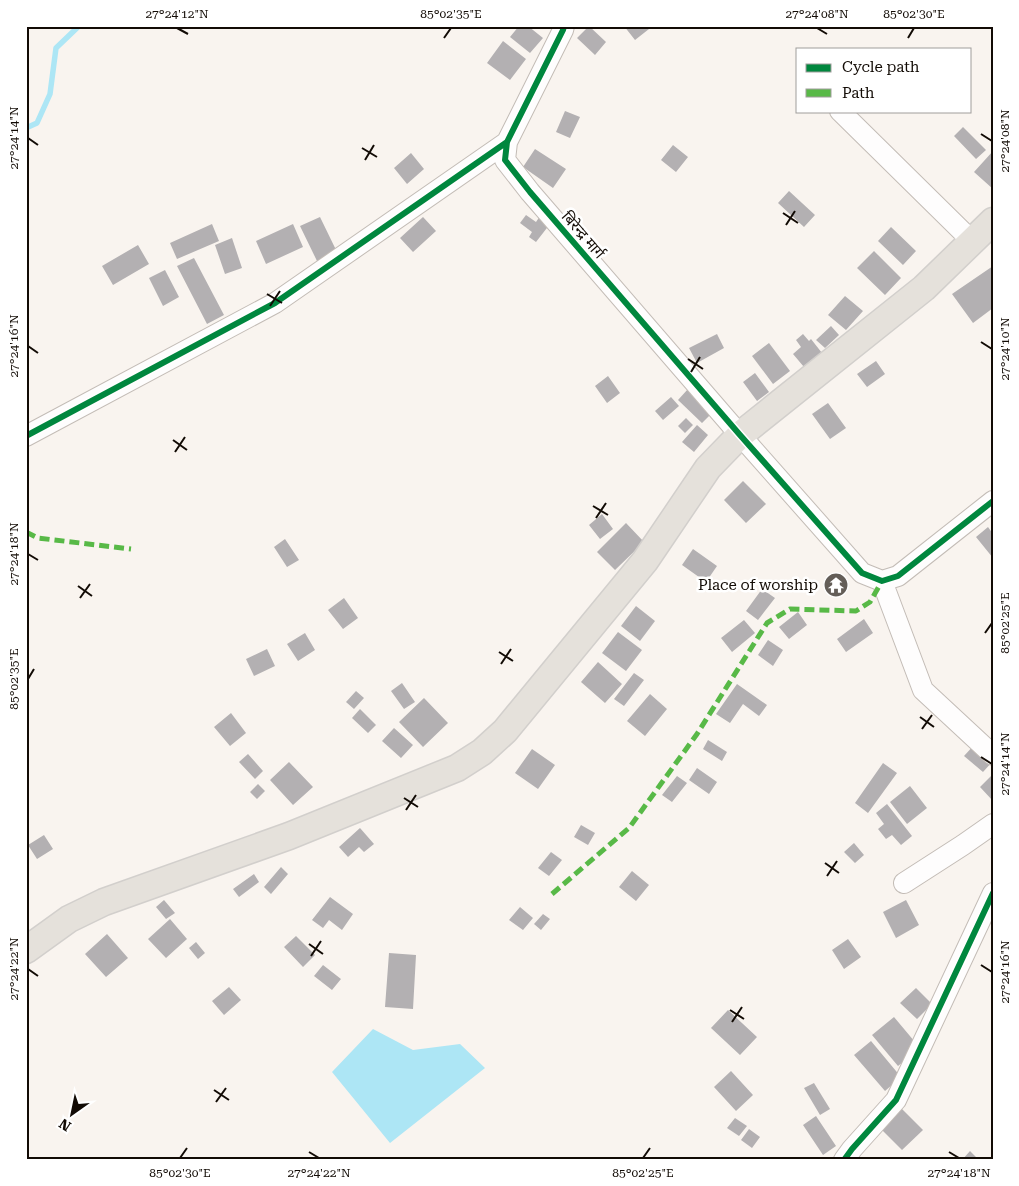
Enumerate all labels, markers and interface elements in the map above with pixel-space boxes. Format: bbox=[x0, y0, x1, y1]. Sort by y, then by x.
text: 27°24'12"N bbox=[145, 7, 209, 21]
text: 85°02'35"E bbox=[420, 7, 482, 21]
text: 27°24'08"N bbox=[785, 7, 849, 21]
text: 85°02'30"E bbox=[883, 7, 945, 21]
legend bbox=[796, 48, 972, 112]
text: Cycle path bbox=[842, 58, 920, 76]
text: Path bbox=[842, 84, 875, 102]
text: 27°24'14"N bbox=[7, 106, 21, 170]
text: 27°24'08"N bbox=[998, 109, 1012, 173]
street label: बिरेन्द्र मार्ग bbox=[558, 208, 609, 263]
text: 27°24'16"N bbox=[7, 314, 21, 378]
text: 27°24'10"N bbox=[998, 317, 1012, 381]
text: 27°24'18"N bbox=[7, 522, 21, 586]
temple icon: Place of worship bbox=[823, 572, 849, 598]
place label: Place of worship bbox=[698, 576, 818, 594]
text: 85°02'25"E bbox=[998, 592, 1012, 654]
text: 85°02'35"E bbox=[7, 648, 21, 710]
text: 27°24'14"N bbox=[998, 732, 1012, 796]
text: 27°24'22"N bbox=[7, 937, 21, 1001]
text: 27°24'16"N bbox=[998, 940, 1012, 1004]
north arrow bbox=[48, 1088, 98, 1138]
text: N bbox=[56, 1115, 74, 1135]
text: 85°02'30"E bbox=[149, 1166, 211, 1180]
text: 27°24'22"N bbox=[287, 1166, 351, 1180]
text: 85°02'25"E bbox=[612, 1166, 674, 1180]
text: 27°24'18"N bbox=[927, 1166, 991, 1180]

